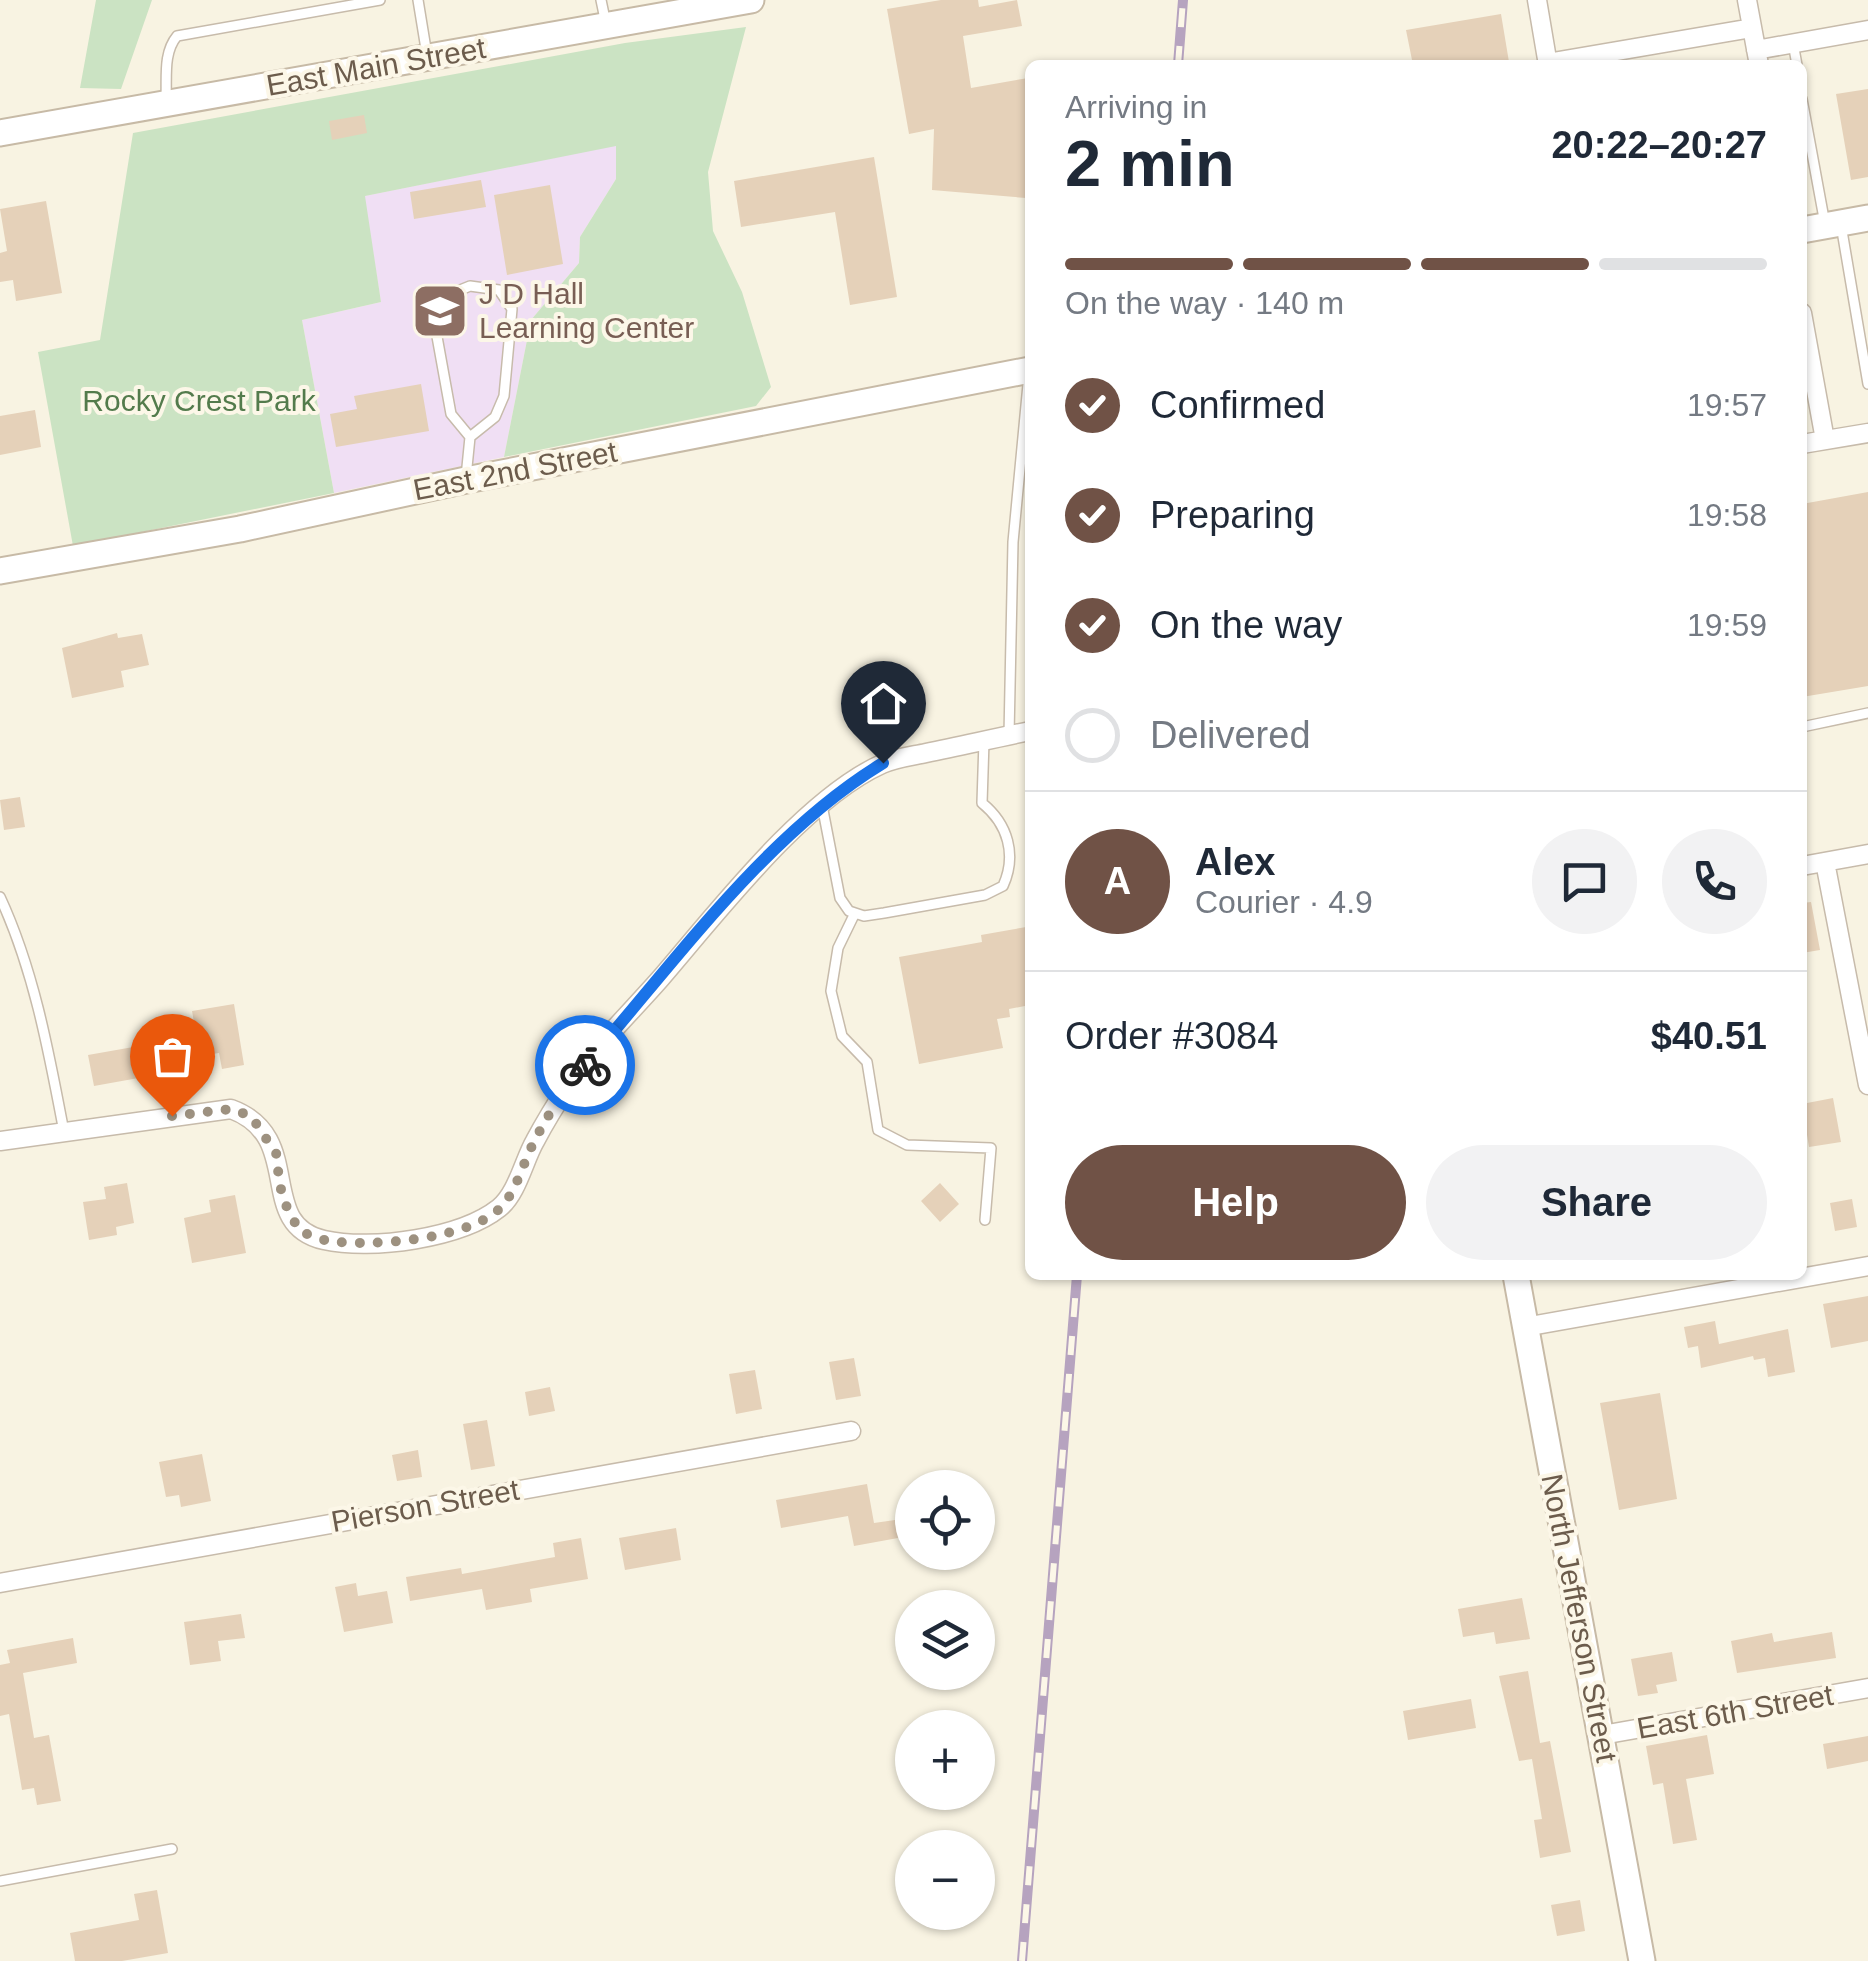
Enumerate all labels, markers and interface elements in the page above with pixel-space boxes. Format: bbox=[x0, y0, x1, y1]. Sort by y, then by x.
street label: East Main Street bbox=[264, 31, 489, 102]
text: Arriving in bbox=[1065, 89, 1207, 125]
text: 20:22–20:27 bbox=[1551, 124, 1767, 166]
text: 2 min bbox=[1065, 127, 1235, 200]
place label: J D Hall Learning Center bbox=[479, 277, 694, 344]
school or university icon: J D Hall Learning Center bbox=[410, 281, 470, 341]
text: On the way · 140 m bbox=[1065, 285, 1344, 321]
icon: check bbox=[1065, 378, 1120, 433]
park label: Rocky Crest Park bbox=[82, 384, 317, 417]
text: Confirmed bbox=[1150, 384, 1325, 426]
text: 19:57 bbox=[1687, 387, 1767, 423]
street label: East 2nd Street bbox=[410, 434, 620, 506]
icon: check bbox=[1065, 488, 1120, 543]
text: Preparing bbox=[1150, 494, 1315, 536]
text: 19:58 bbox=[1687, 497, 1767, 533]
icon: check bbox=[1065, 598, 1120, 653]
text: On the way bbox=[1150, 604, 1342, 646]
text: 19:59 bbox=[1687, 607, 1767, 643]
pin bbox=[841, 661, 926, 764]
icon: home bbox=[856, 676, 911, 731]
text: Delivered bbox=[1150, 714, 1311, 756]
button: chat bbox=[1532, 829, 1637, 934]
button: phone bbox=[1662, 829, 1767, 934]
text: Alex bbox=[1195, 841, 1275, 883]
text: A bbox=[1104, 860, 1131, 902]
text: Courier · 4.9 bbox=[1195, 884, 1373, 920]
pin bbox=[130, 1014, 215, 1117]
courier bbox=[535, 1015, 635, 1115]
text: Order #3084 bbox=[1065, 1015, 1278, 1057]
text: $40.51 bbox=[1651, 1015, 1767, 1057]
icon: bag bbox=[145, 1029, 200, 1084]
icon: bike bbox=[558, 1038, 613, 1093]
button: Help bbox=[1065, 1145, 1406, 1260]
button: Share bbox=[1426, 1145, 1767, 1260]
map controls bbox=[895, 1470, 995, 1930]
button: locate bbox=[895, 1470, 995, 1570]
street label: North Jefferson Street bbox=[1535, 1471, 1624, 1765]
street label: Pierson Street bbox=[328, 1473, 522, 1538]
button: layers bbox=[895, 1590, 995, 1690]
street label: East 6th Street bbox=[1634, 1678, 1836, 1745]
button: + bbox=[895, 1710, 995, 1810]
button: − bbox=[895, 1830, 995, 1930]

